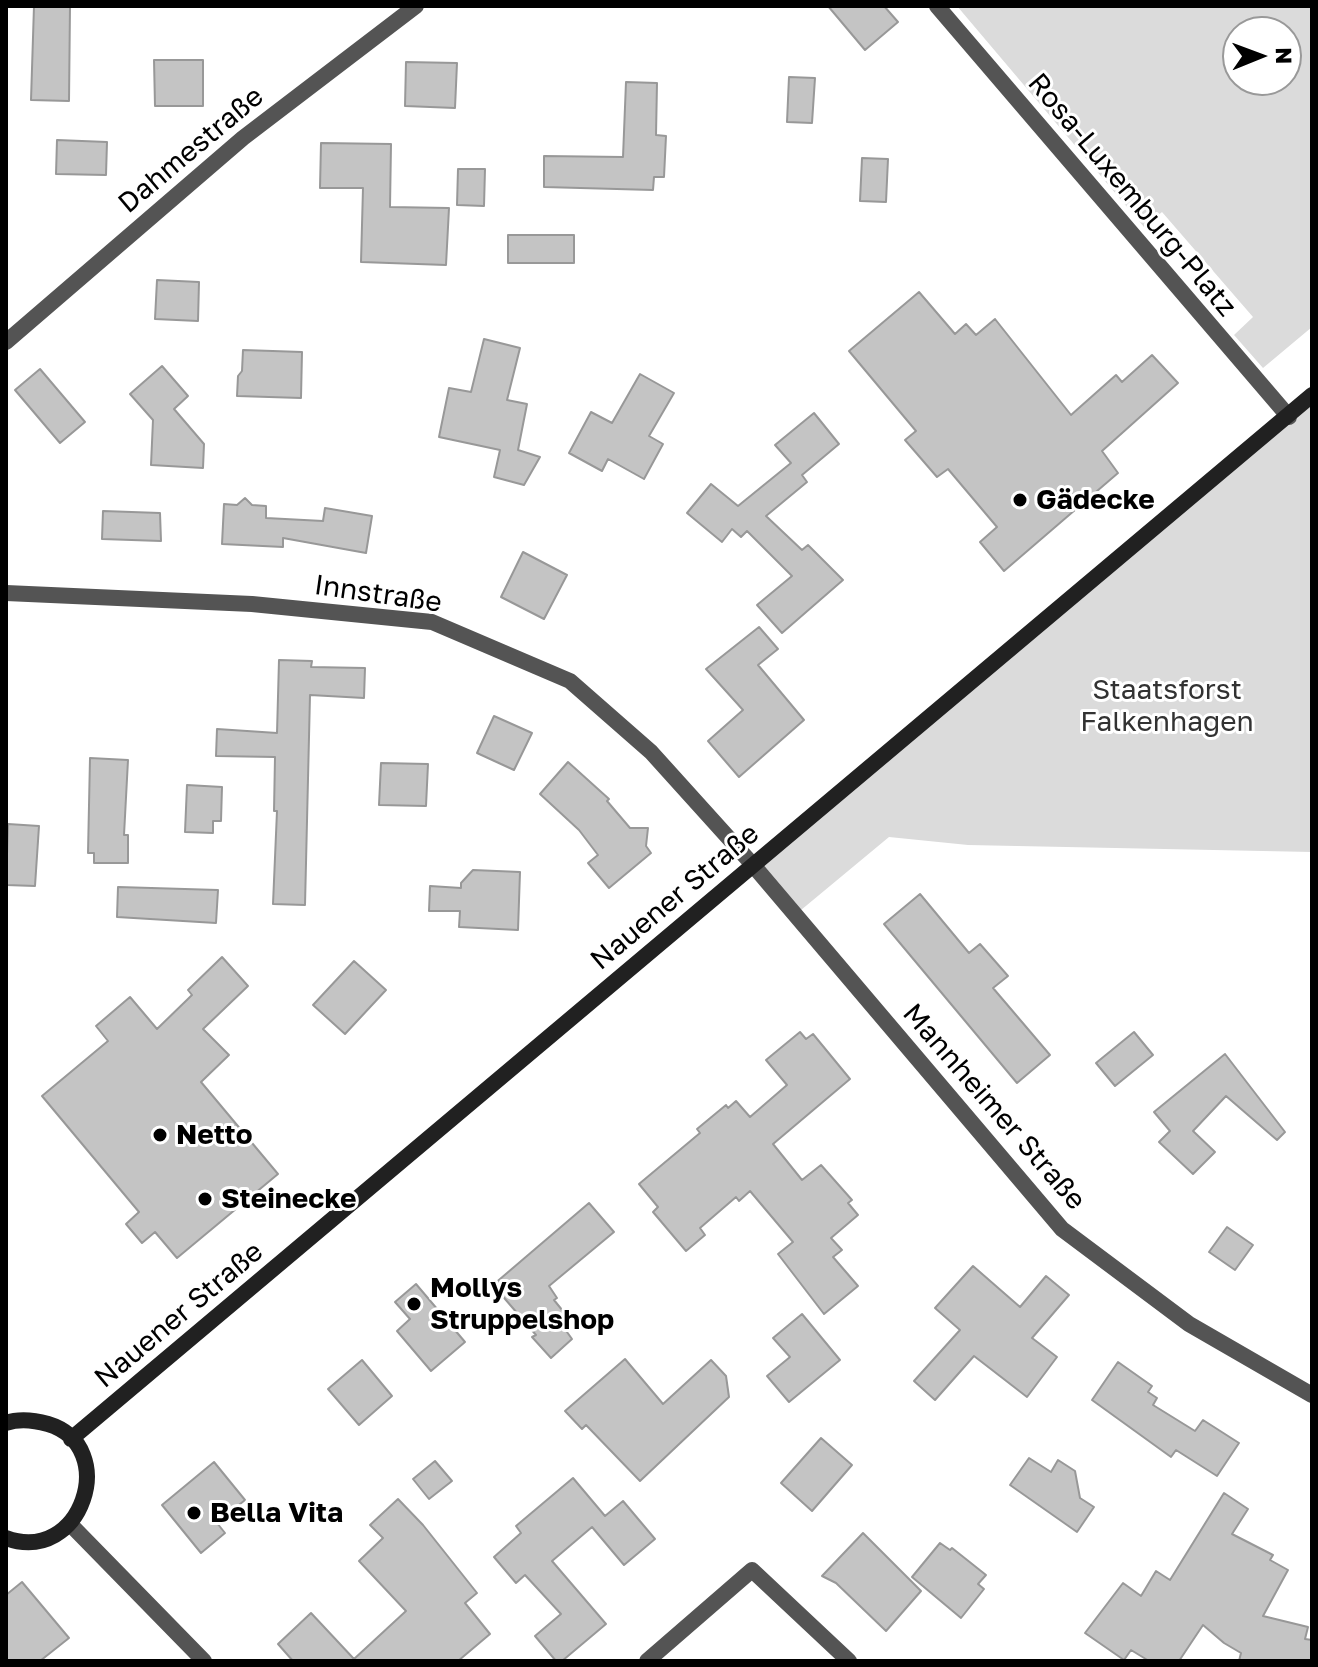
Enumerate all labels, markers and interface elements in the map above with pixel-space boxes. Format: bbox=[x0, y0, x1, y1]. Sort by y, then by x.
north arrow bbox=[1222, 16, 1302, 96]
text: N bbox=[1271, 47, 1298, 64]
street label: Rosa-Luxemburg-Platz bbox=[1021, 67, 1243, 323]
street label: Dahmestraße bbox=[112, 80, 270, 220]
place label: Gädecke bbox=[1036, 483, 1155, 517]
marker: Gädecke bbox=[1011, 491, 1029, 509]
street label: Innstraße bbox=[312, 568, 444, 620]
park label: Staatsforst Falkenhagen bbox=[1080, 673, 1254, 739]
street label: Nauener Straße bbox=[584, 817, 766, 977]
street label: Mannheimer Straße bbox=[895, 997, 1093, 1217]
place label: Netto bbox=[176, 1118, 253, 1152]
marker: Netto bbox=[151, 1126, 169, 1144]
place label: Steinecke bbox=[221, 1182, 357, 1216]
marker: Steinecke bbox=[196, 1190, 214, 1208]
street label: Nauener Straße bbox=[88, 1235, 270, 1395]
place label: Mollys Struppelshop bbox=[430, 1271, 614, 1337]
marker: Mollys Struppelshop bbox=[405, 1295, 423, 1313]
place label: Bella Vita bbox=[210, 1496, 343, 1530]
marker: Bella Vita bbox=[185, 1504, 203, 1522]

